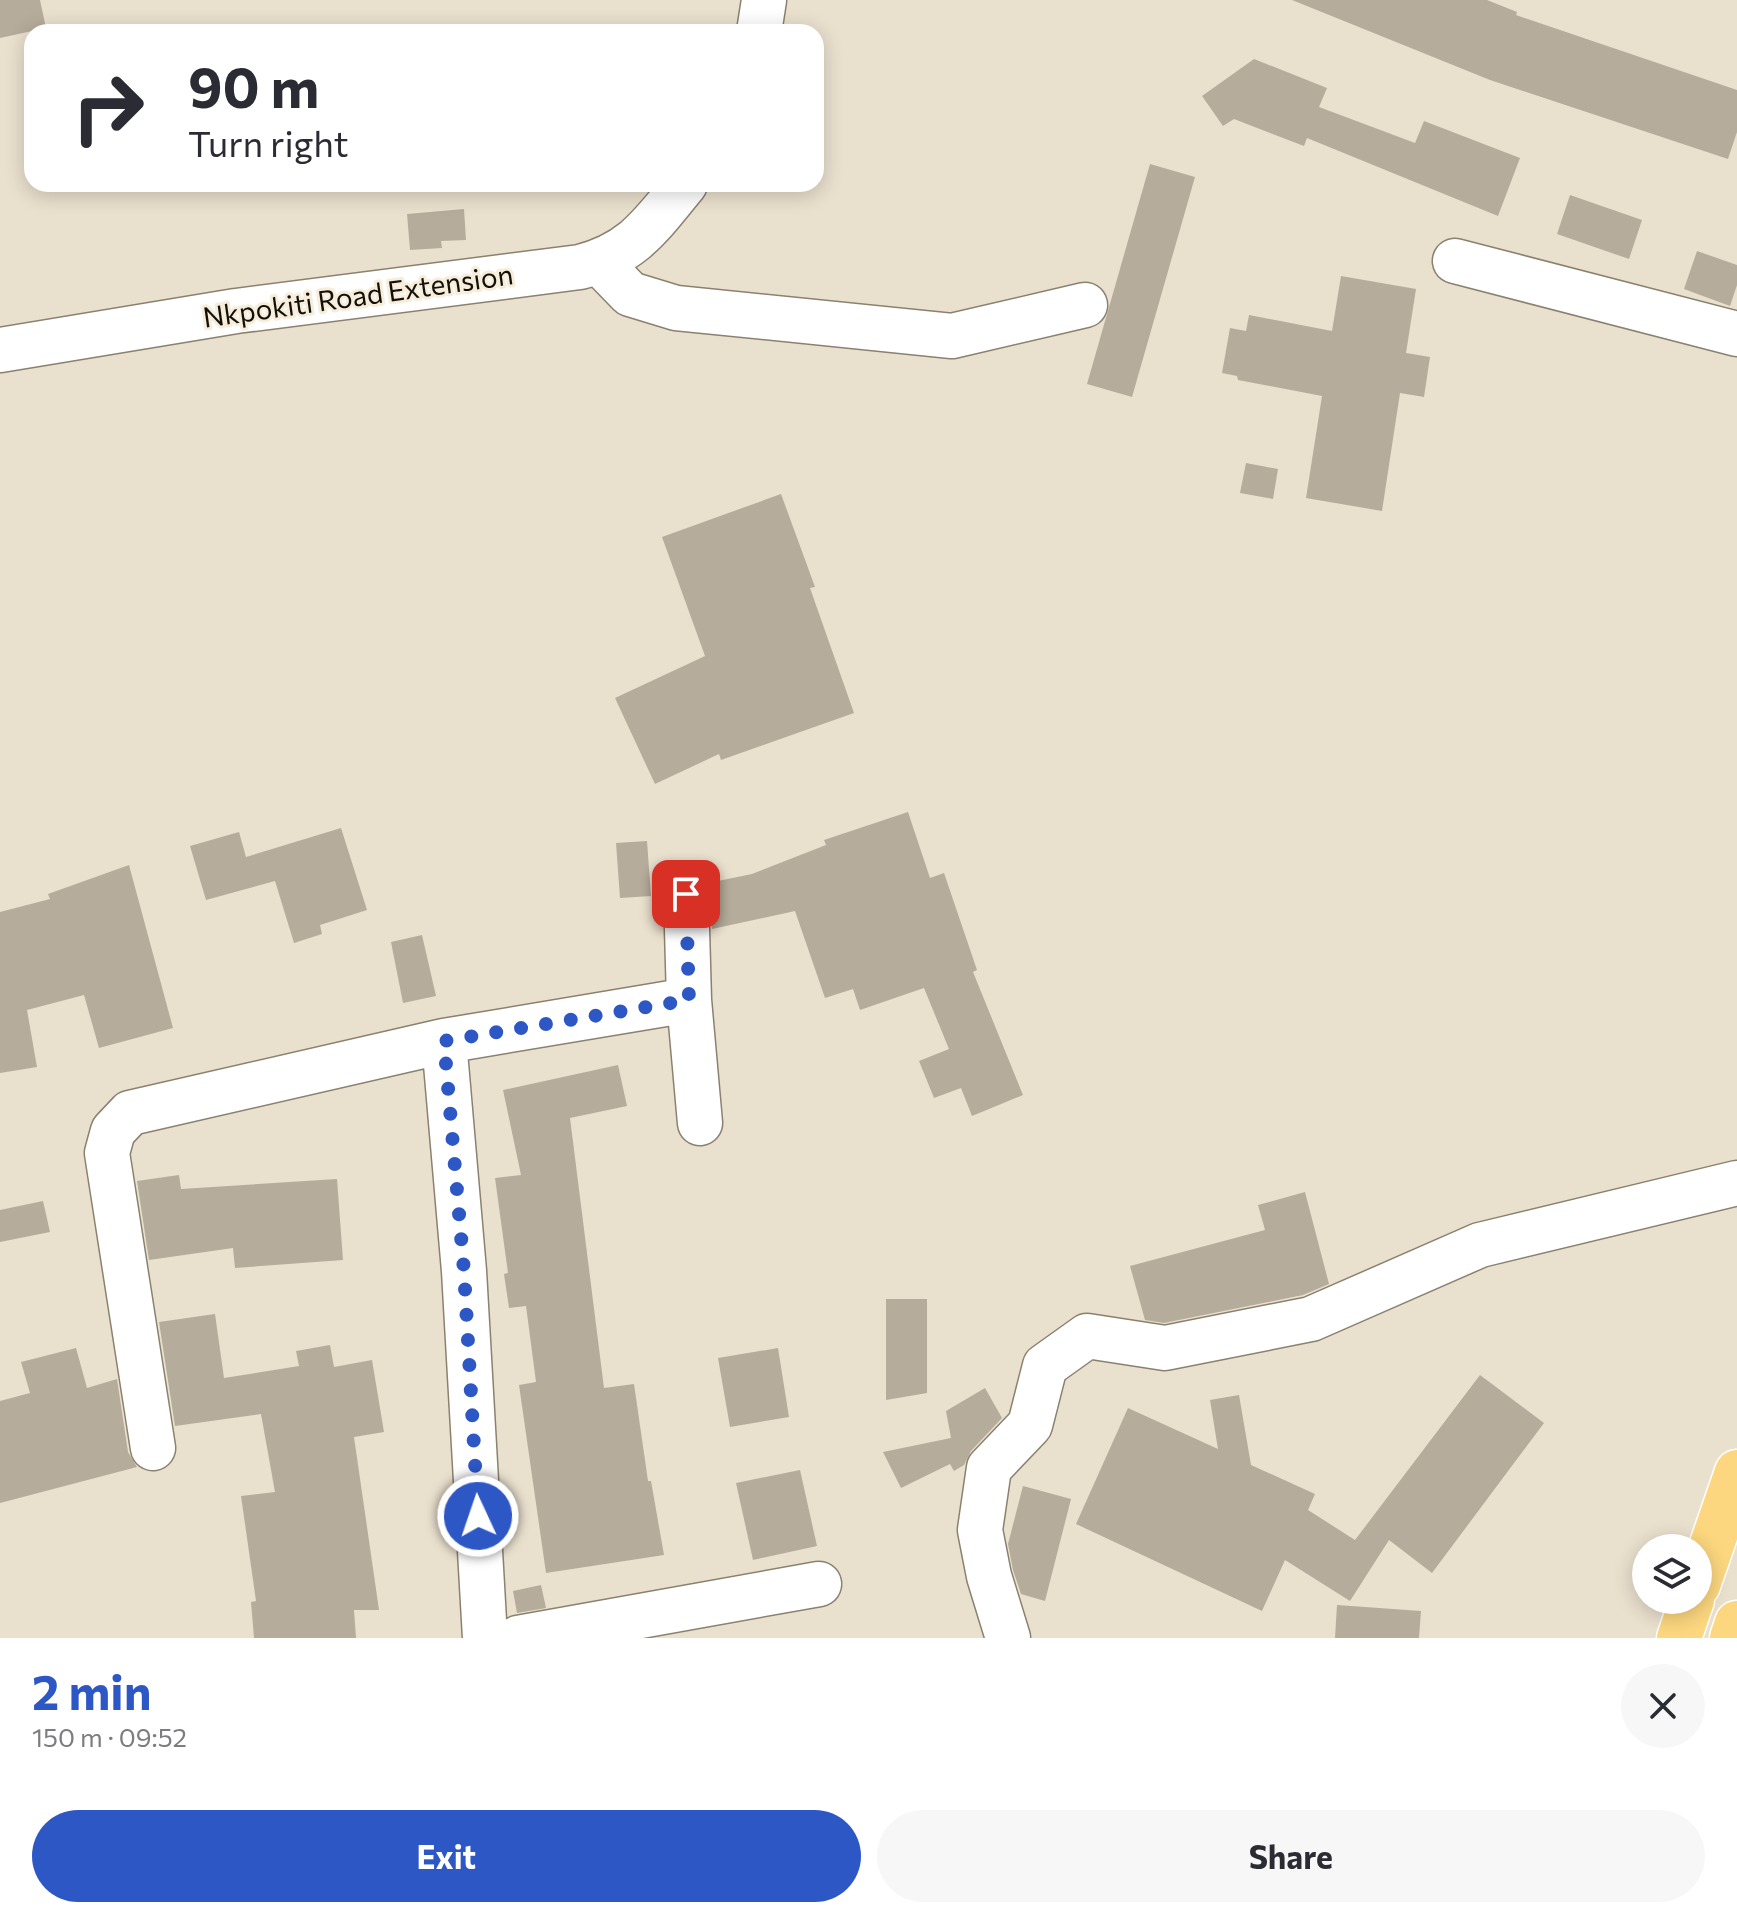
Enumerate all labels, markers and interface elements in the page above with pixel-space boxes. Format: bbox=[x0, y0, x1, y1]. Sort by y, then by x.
text: 90 m bbox=[188, 51, 319, 120]
icon: right bbox=[56, 56, 160, 160]
text: Turn right bbox=[188, 120, 349, 164]
street label: Nkpokiti Road Extension bbox=[200, 256, 515, 334]
pin bbox=[652, 860, 720, 928]
icon: arrive bbox=[664, 872, 708, 916]
position arrow bbox=[436, 1474, 520, 1558]
map controls bbox=[1632, 1534, 1712, 1614]
button: layers bbox=[1632, 1534, 1712, 1614]
text: 2 min bbox=[32, 1661, 152, 1720]
button: close bbox=[1621, 1664, 1705, 1748]
text: 150 m · 09:52 bbox=[32, 1721, 187, 1752]
button: Exit bbox=[32, 1810, 861, 1902]
button: Share bbox=[877, 1810, 1705, 1902]

